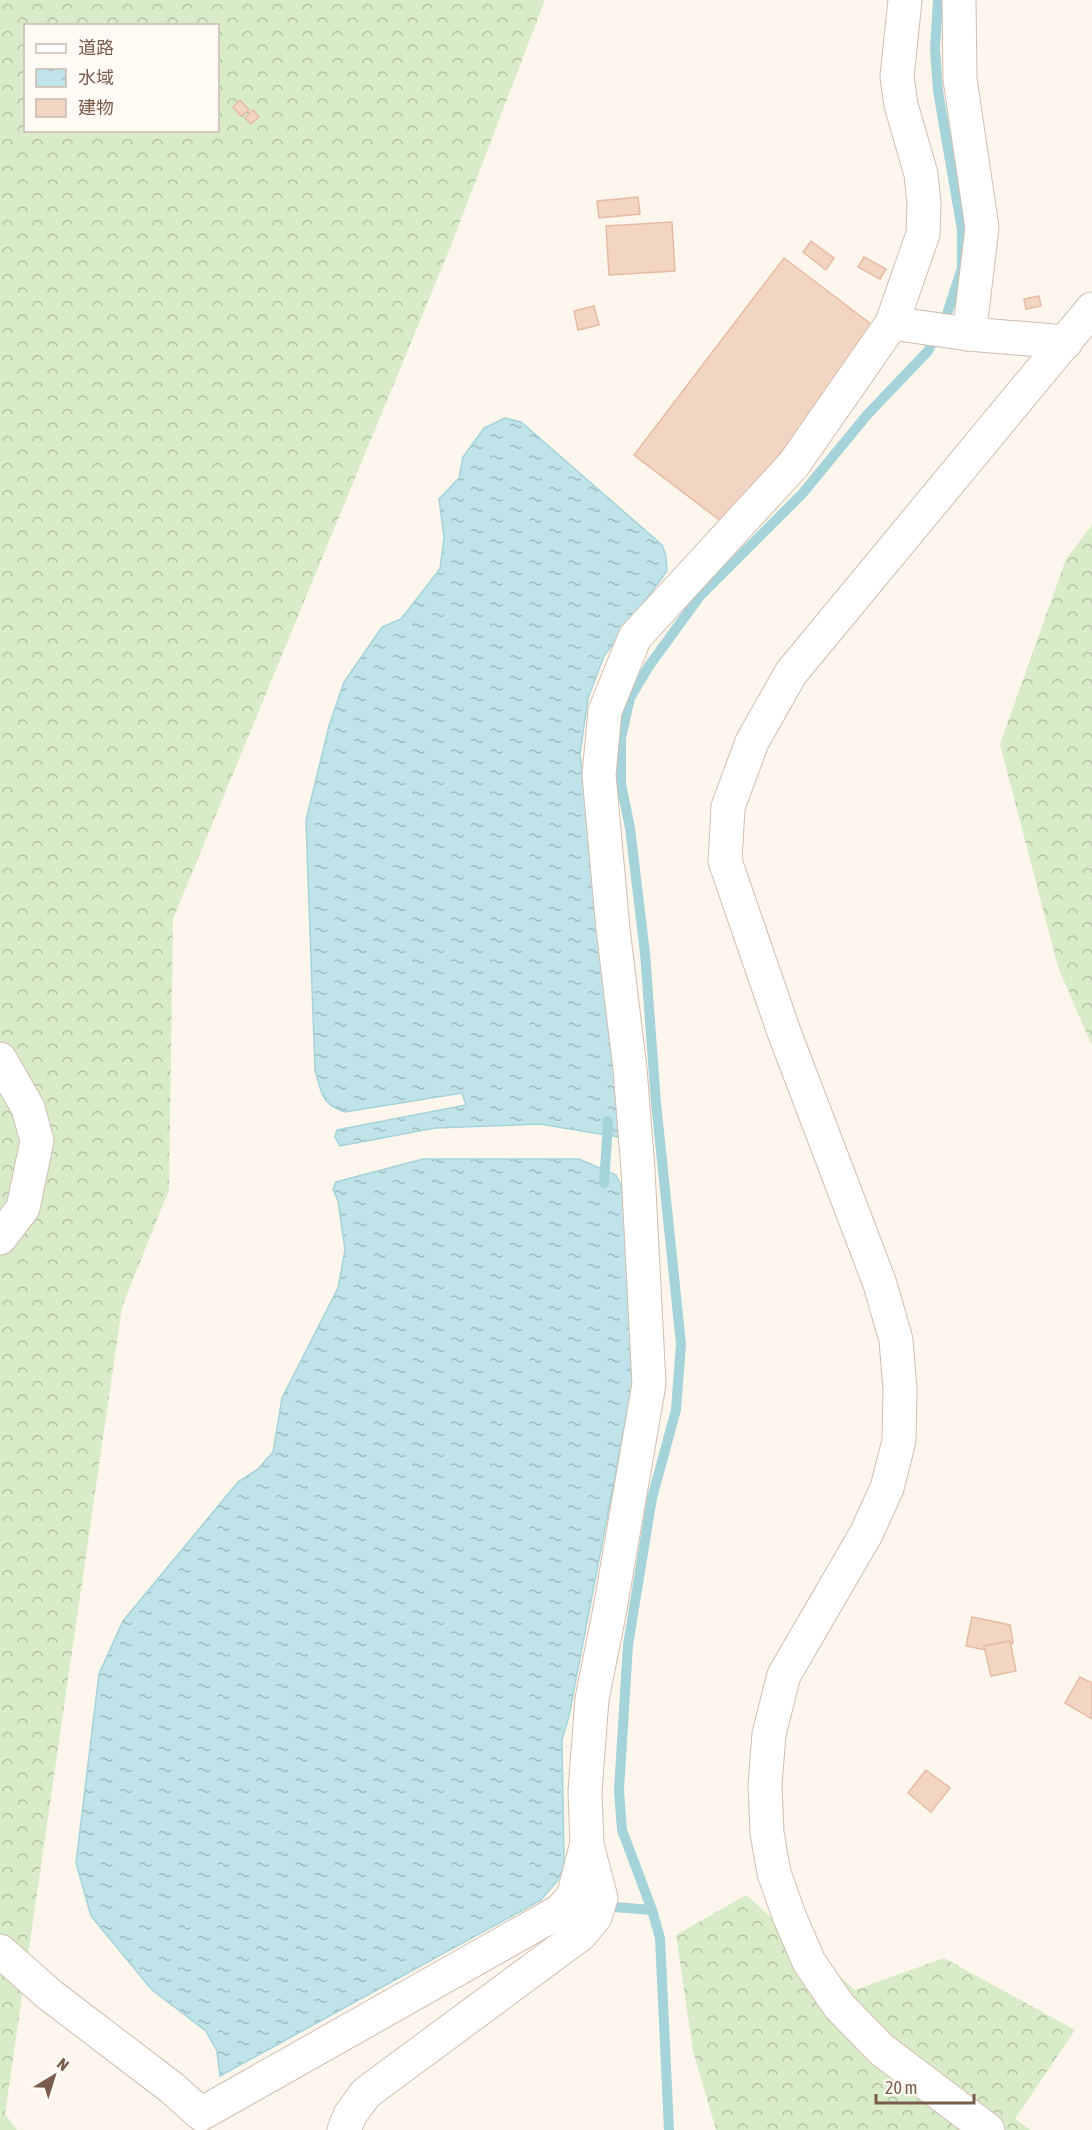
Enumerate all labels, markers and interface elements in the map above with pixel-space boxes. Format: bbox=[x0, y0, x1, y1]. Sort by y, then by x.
legend bbox=[24, 24, 219, 132]
text: 道路 bbox=[78, 37, 114, 58]
text: 水域 bbox=[78, 67, 114, 88]
text: 建物 bbox=[78, 97, 114, 118]
north arrow bbox=[24, 2046, 84, 2106]
text: N bbox=[54, 2054, 73, 2074]
scale bar bbox=[876, 2067, 974, 2105]
text: 20 m bbox=[885, 2077, 917, 2098]

